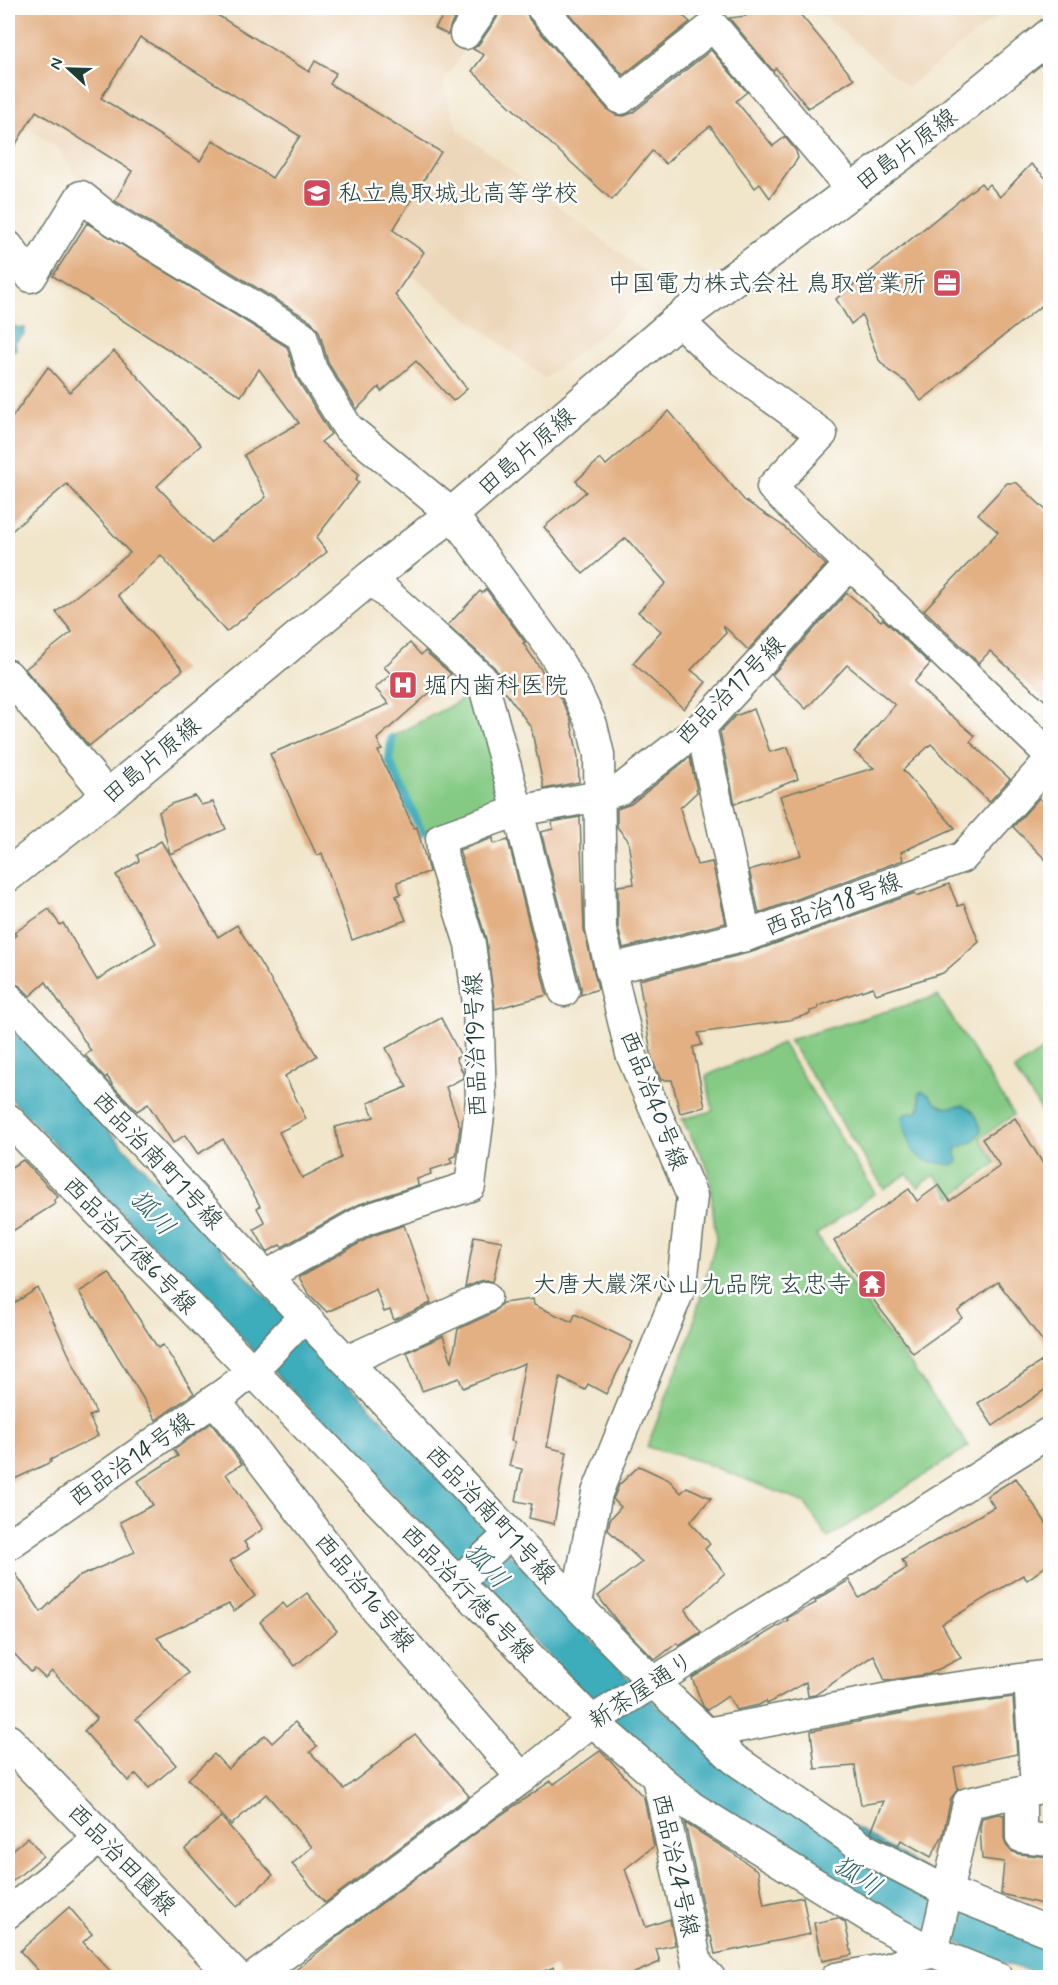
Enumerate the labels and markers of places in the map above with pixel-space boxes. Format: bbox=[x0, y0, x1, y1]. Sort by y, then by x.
school or university icon: 私立鳥取城北高等学校 bbox=[301, 177, 333, 209]
place label: 私立鳥取城北高等学校 bbox=[338, 179, 578, 210]
office icon: 中国電力株式会社 鳥取営業所 bbox=[931, 267, 963, 299]
place label: 中国電力株式会社 鳥取営業所 bbox=[608, 269, 926, 300]
hospital icon: 堀内歯科医院 bbox=[387, 669, 419, 701]
place label: 堀内歯科医院 bbox=[424, 671, 568, 702]
temple icon: 大唐大巖深心山九品院 玄忠寺 bbox=[856, 1268, 888, 1300]
place label: 大唐大巖深心山九品院 玄忠寺 bbox=[533, 1270, 851, 1301]

